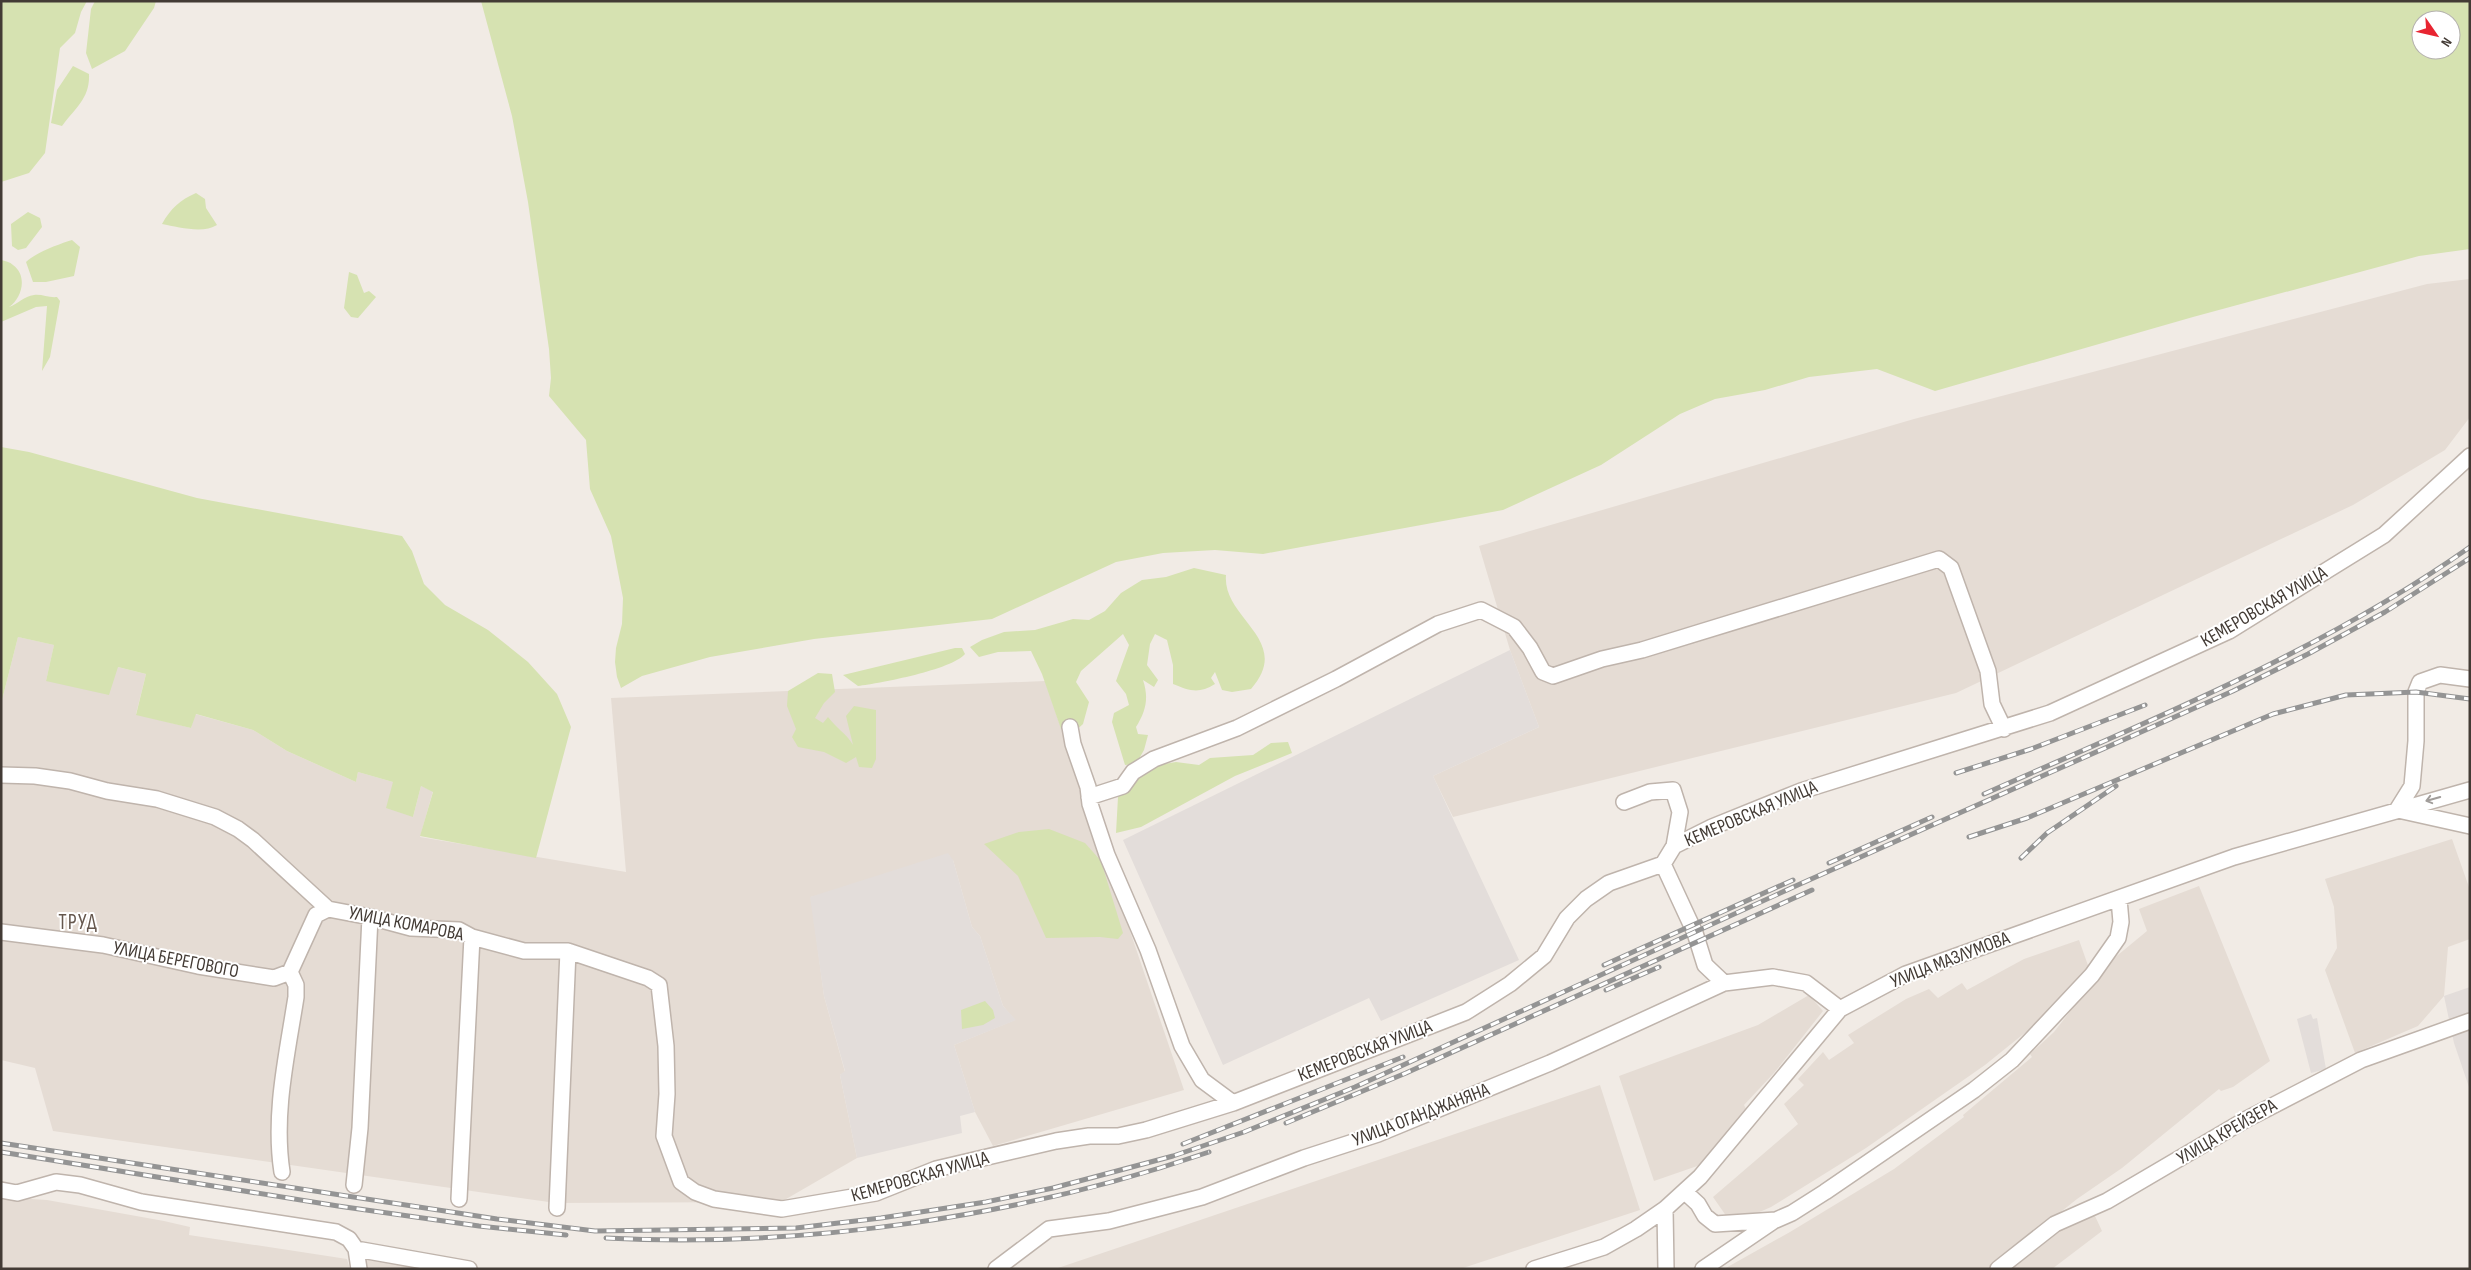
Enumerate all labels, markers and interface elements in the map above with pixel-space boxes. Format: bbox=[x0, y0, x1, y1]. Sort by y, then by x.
north arrow bbox=[2411, 10, 2461, 60]
text: N bbox=[2437, 34, 2456, 50]
street label: КЕМЕРОВСКАЯ УЛИЦА bbox=[2197, 561, 2332, 652]
street label: КЕМЕРОВСКАЯ УЛИЦА bbox=[1681, 775, 1822, 852]
one-way arrow bbox=[2426, 795, 2442, 805]
street label: УЛИЦА КОМАРОВА bbox=[346, 902, 466, 947]
district label: ТРУД bbox=[58, 910, 98, 935]
street label: УЛИЦА МАЗЛУМОВА bbox=[1887, 926, 2014, 993]
street label: УЛИЦА БЕРЕГОВОГО bbox=[111, 937, 241, 983]
street label: КЕМЕРОВСКАЯ УЛИЦА bbox=[1295, 1015, 1436, 1087]
street label: УЛИЦА ОГАНДЖАНЯНА bbox=[1349, 1078, 1494, 1152]
street label: УЛИЦА КРЕЙЗЕРА bbox=[2173, 1094, 2282, 1170]
street label: КЕМЕРОВСКАЯ УЛИЦА bbox=[849, 1146, 992, 1208]

